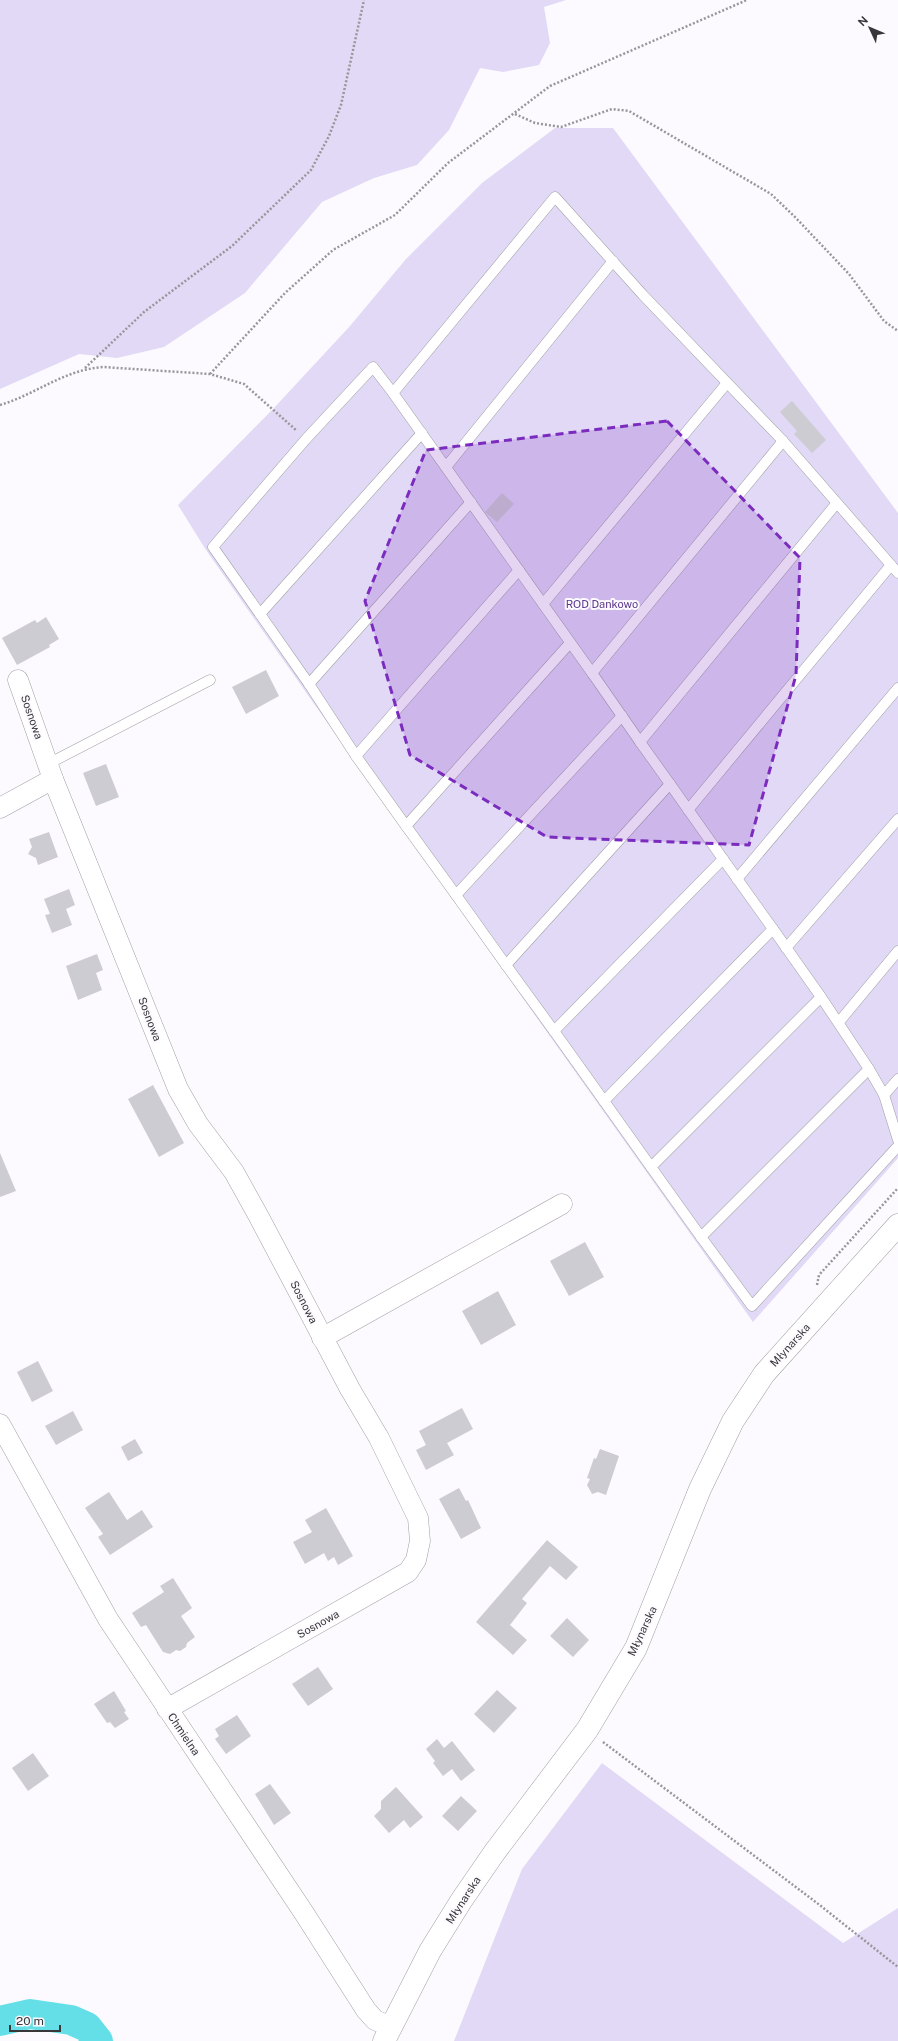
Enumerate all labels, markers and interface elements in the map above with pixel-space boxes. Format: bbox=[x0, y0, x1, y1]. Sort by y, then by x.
north arrow bbox=[850, 8, 890, 48]
text: N bbox=[856, 14, 870, 28]
park label: ROD Dankowo bbox=[566, 598, 638, 610]
street label: Sosnowa bbox=[19, 693, 45, 741]
street label: Sosnowa bbox=[136, 995, 164, 1043]
street label: Sosnowa bbox=[288, 1279, 320, 1325]
street label: Młynarska bbox=[768, 1321, 812, 1369]
street label: Młynarska bbox=[625, 1604, 659, 1658]
street label: Sosnowa bbox=[295, 1608, 341, 1640]
street label: Chmielna bbox=[166, 1711, 202, 1757]
street label: Młynarska bbox=[443, 1874, 483, 1926]
scale bar bbox=[10, 2007, 60, 2033]
text: 20 m bbox=[16, 2014, 44, 2028]

